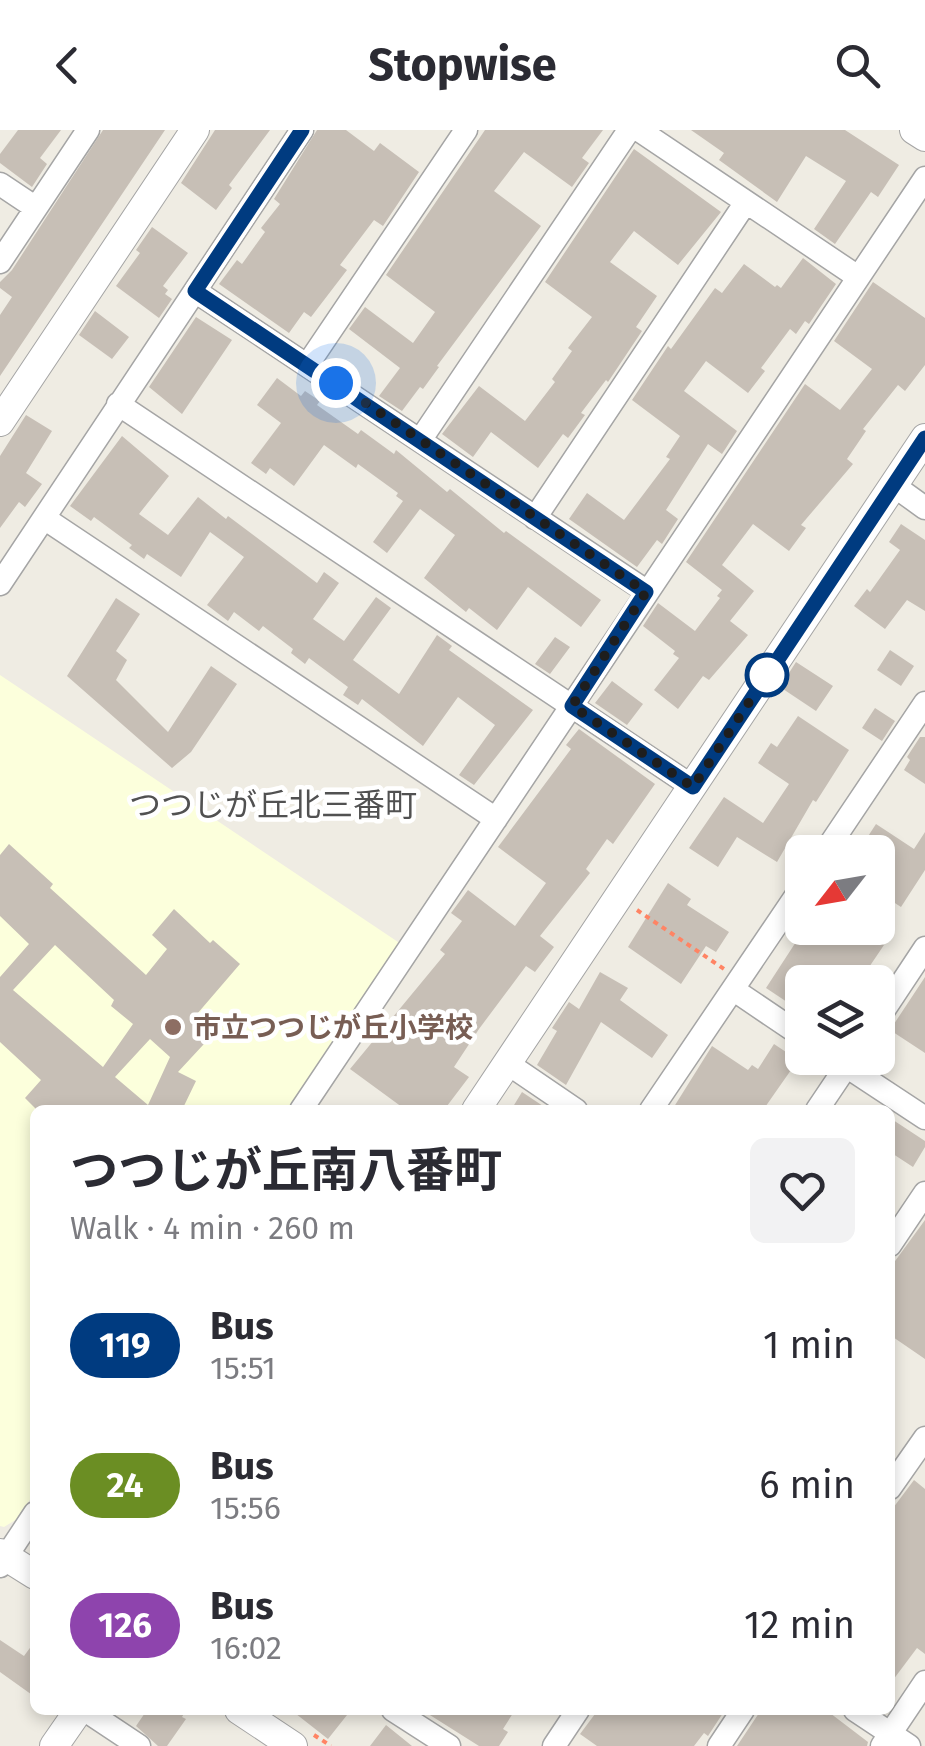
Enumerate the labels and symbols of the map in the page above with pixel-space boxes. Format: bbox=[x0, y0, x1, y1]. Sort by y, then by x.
your location bbox=[311, 358, 361, 408]
unlabelled marker bbox=[746, 654, 788, 696]
district label: つつじが丘北三番町 bbox=[129, 786, 417, 824]
north arrow bbox=[785, 835, 895, 945]
place label: 市立つつじが丘小学校 bbox=[193, 1011, 473, 1044]
marker: 市立つつじが丘小学校 bbox=[162, 1016, 184, 1038]

